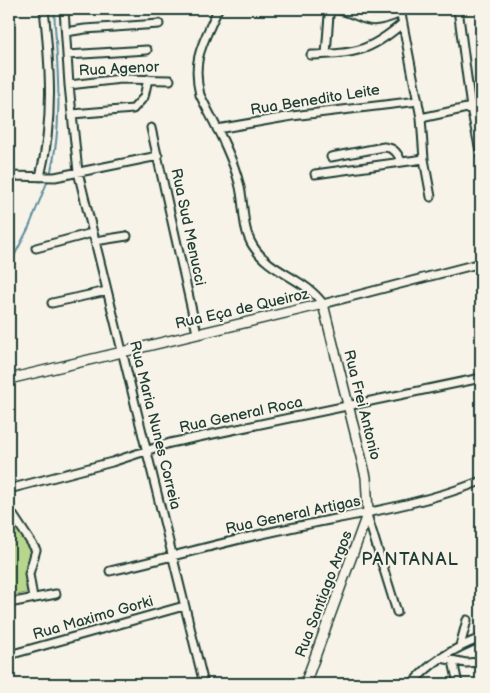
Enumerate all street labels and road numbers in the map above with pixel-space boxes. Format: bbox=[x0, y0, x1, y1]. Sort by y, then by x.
street label: Rua Agenor bbox=[78, 57, 160, 81]
street label: Rua Benedito Leite bbox=[249, 80, 381, 120]
street label: Rua Sud Menucci bbox=[166, 167, 210, 287]
street label: Rua Eça de Queiroz bbox=[173, 284, 312, 334]
street label: Rua Maria Nunes Correia bbox=[125, 339, 185, 511]
street label: Rua Frei Antonio bbox=[339, 348, 385, 462]
street label: Rua General Roca bbox=[178, 393, 304, 437]
street label: Rua General Artigas bbox=[224, 491, 363, 539]
street label: Rua Santiago Argos bbox=[291, 527, 357, 660]
street label: Rua Maximo Gorki bbox=[31, 592, 155, 644]

